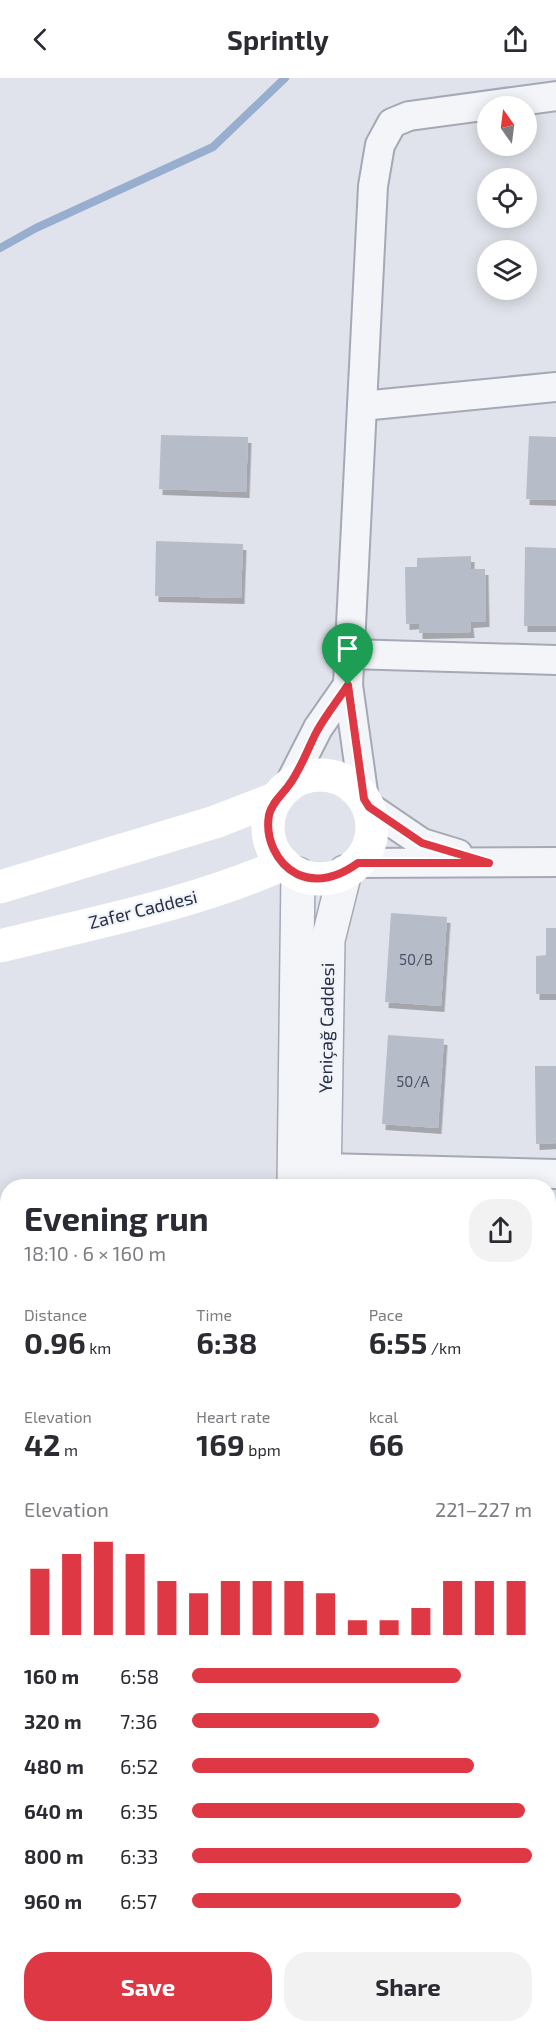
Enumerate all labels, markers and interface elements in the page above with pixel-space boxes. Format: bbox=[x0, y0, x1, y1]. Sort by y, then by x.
icon: back bbox=[24, 23, 57, 56]
text: Sprintly bbox=[227, 23, 329, 55]
icon: share bbox=[499, 23, 532, 56]
north arrow bbox=[477, 96, 537, 156]
map controls bbox=[477, 96, 537, 300]
button: locate bbox=[477, 168, 537, 228]
button: layers bbox=[477, 240, 537, 300]
pin bbox=[322, 623, 373, 685]
icon: arrive bbox=[331, 632, 364, 665]
street label: Zafer Caddesi bbox=[86, 885, 199, 933]
house number: 50/B bbox=[399, 950, 433, 968]
street label: Yeniçağ Caddesi bbox=[314, 963, 339, 1093]
house number: 50/A bbox=[396, 1072, 430, 1090]
text: Evening run bbox=[24, 1198, 209, 1238]
button: share bbox=[469, 1199, 532, 1262]
text: 18:10 · 6 × 160 m bbox=[24, 1241, 166, 1265]
text: Distance bbox=[24, 1305, 87, 1324]
text: Time bbox=[196, 1305, 232, 1324]
text: Pace bbox=[369, 1305, 403, 1324]
text: 0.96 bbox=[24, 1324, 86, 1360]
text: 6:38 bbox=[196, 1324, 257, 1360]
text: 6:55 bbox=[369, 1324, 427, 1360]
text: km bbox=[86, 1338, 111, 1357]
text: /km bbox=[427, 1338, 461, 1357]
text: Elevation bbox=[24, 1407, 92, 1426]
text: Heart rate bbox=[196, 1407, 270, 1426]
text: kcal bbox=[369, 1407, 398, 1426]
text: 42 bbox=[24, 1426, 61, 1462]
text: 169 bbox=[196, 1426, 245, 1462]
text: 66 bbox=[369, 1426, 404, 1462]
text: m bbox=[61, 1440, 78, 1459]
text: bpm bbox=[245, 1440, 281, 1459]
text: Elevation bbox=[24, 1497, 109, 1521]
text: 221–227 m bbox=[435, 1497, 532, 1521]
text: 160 m bbox=[24, 1664, 79, 1688]
text: 6:58 bbox=[120, 1664, 159, 1688]
text: 320 m bbox=[24, 1709, 82, 1733]
text: 7:36 bbox=[120, 1709, 158, 1733]
text: 480 m bbox=[24, 1754, 84, 1778]
text: 6:52 bbox=[120, 1754, 158, 1778]
text: 640 m bbox=[24, 1799, 83, 1823]
text: 6:35 bbox=[120, 1799, 158, 1823]
text: 800 m bbox=[24, 1844, 84, 1868]
text: 6:33 bbox=[120, 1844, 158, 1868]
text: 960 m bbox=[24, 1889, 82, 1913]
text: 6:57 bbox=[120, 1889, 157, 1913]
button: Save bbox=[24, 1952, 272, 2021]
button: Share bbox=[284, 1952, 532, 2021]

